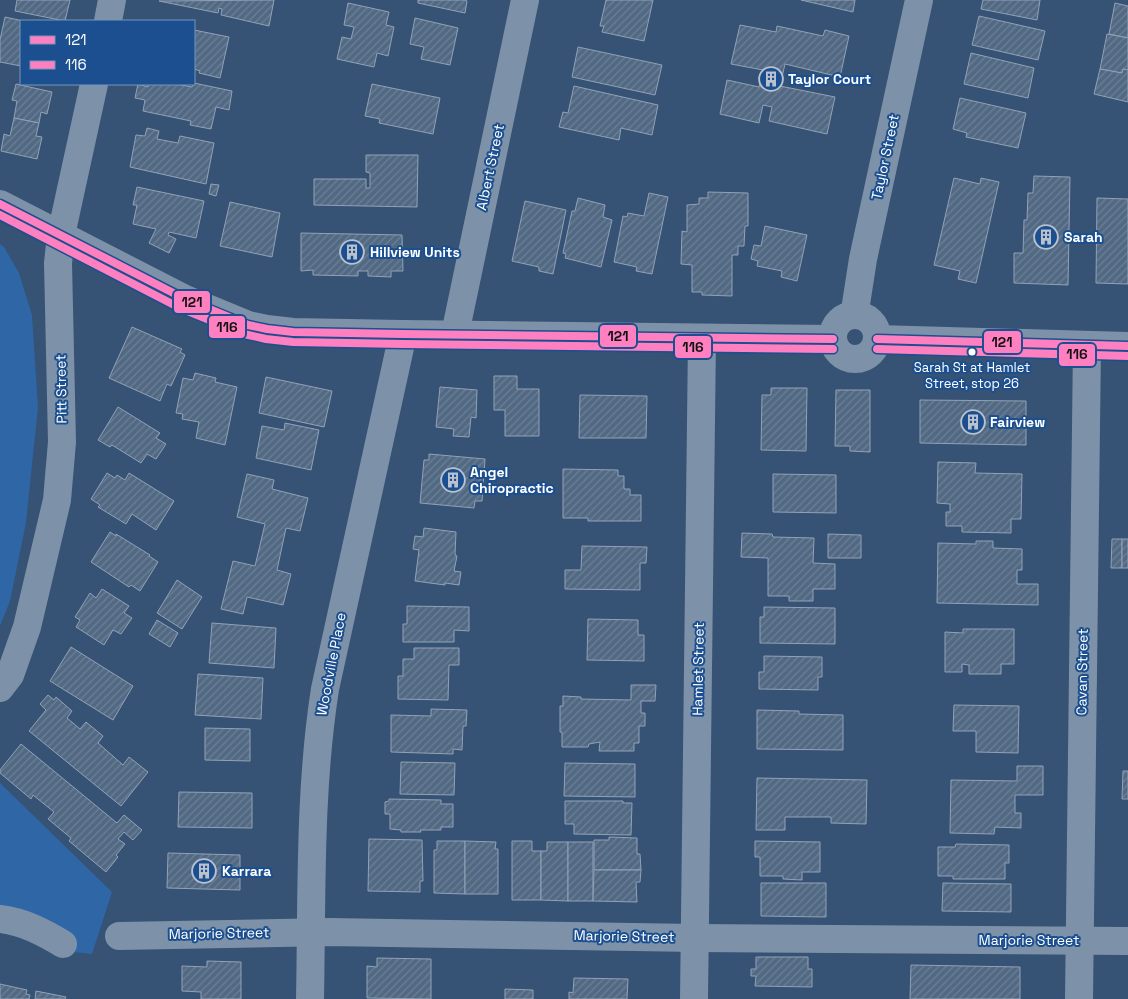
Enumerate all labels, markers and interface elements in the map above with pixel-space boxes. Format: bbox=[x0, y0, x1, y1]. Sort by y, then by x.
legend bbox=[20, 20, 195, 85]
text: 121 bbox=[65, 30, 87, 49]
text: 116 bbox=[65, 55, 87, 74]
building icon: Taylor Court bbox=[758, 66, 784, 92]
place label: Taylor Court bbox=[788, 70, 871, 88]
street label: Taylor Street bbox=[867, 112, 903, 202]
street label: Albert Street bbox=[472, 122, 508, 212]
building icon: Sarah bbox=[1033, 224, 1059, 250]
place label: Sarah bbox=[1064, 228, 1103, 246]
building icon: Hillview Units bbox=[339, 239, 365, 265]
place label: Hillview Units bbox=[370, 243, 460, 261]
line badge: 121 bbox=[173, 290, 211, 314]
text: 121 bbox=[182, 293, 202, 311]
line badge: 116 bbox=[208, 315, 246, 339]
text: 116 bbox=[216, 318, 238, 336]
line badge: 121 bbox=[599, 324, 637, 348]
text: 121 bbox=[608, 327, 628, 345]
line badge: 121 bbox=[983, 330, 1022, 354]
text: 121 bbox=[992, 333, 1012, 351]
line badge: 116 bbox=[674, 335, 712, 359]
text: 116 bbox=[682, 338, 704, 356]
line badge: 116 bbox=[1058, 343, 1096, 367]
text: 116 bbox=[1066, 345, 1088, 363]
marker: Sarah St at Hamlet Street, stop 26 bbox=[967, 347, 977, 357]
street label: Pitt Street bbox=[51, 354, 71, 424]
place label: Sarah St at Hamlet Street, stop 26 bbox=[914, 359, 1030, 392]
building icon: Fairview bbox=[960, 409, 986, 435]
place label: Fairview bbox=[990, 413, 1045, 431]
place label: Angel Chiropractic bbox=[470, 463, 554, 497]
building icon: Angel Chiropractic bbox=[440, 467, 466, 493]
street label: Woodville Place bbox=[312, 611, 350, 717]
street label: Hamlet Street bbox=[688, 622, 708, 716]
street label: Cavan Street bbox=[1072, 628, 1092, 716]
building icon: Karrara bbox=[191, 858, 217, 884]
place label: Karrara bbox=[222, 862, 271, 880]
street label: Marjorie Street bbox=[168, 923, 270, 943]
street label: Marjorie Street bbox=[573, 926, 675, 946]
street label: Marjorie Street bbox=[979, 931, 1079, 949]

